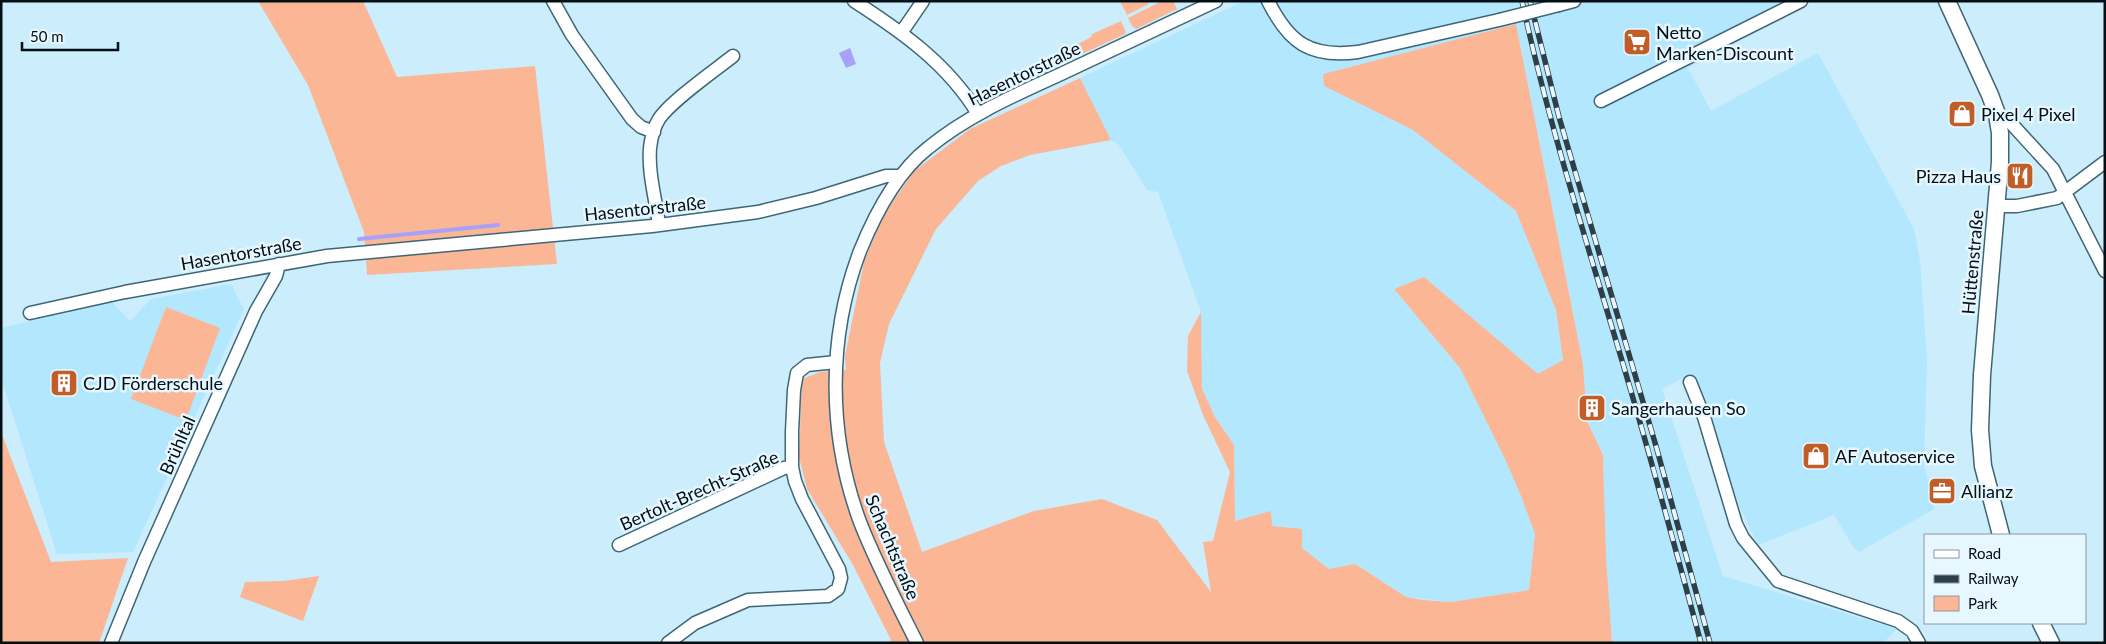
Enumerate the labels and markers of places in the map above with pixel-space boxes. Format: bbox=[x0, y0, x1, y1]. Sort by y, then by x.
place label: Netto Marken-Discount bbox=[1656, 21, 1794, 64]
supermarket icon: Netto Marken-Discount bbox=[1622, 27, 1652, 57]
shop icon: Pixel 4 Pixel bbox=[1947, 99, 1977, 129]
place label: Pixel 4 Pixel bbox=[1981, 103, 2075, 125]
restaurant icon: Pizza Haus bbox=[2005, 161, 2035, 191]
place label: Pizza Haus bbox=[1916, 165, 2001, 187]
building icon: CJD Förderschule bbox=[49, 368, 79, 398]
place label: CJD Förderschule bbox=[83, 372, 223, 394]
building icon: Sangerhausen So bbox=[1577, 393, 1607, 423]
place label: Sangerhausen So bbox=[1611, 397, 1746, 419]
shop icon: AF Autoservice bbox=[1801, 441, 1831, 471]
place label: AF Autoservice bbox=[1835, 445, 1955, 467]
office icon: Allianz bbox=[1927, 476, 1957, 506]
place label: Allianz bbox=[1961, 480, 2013, 502]

